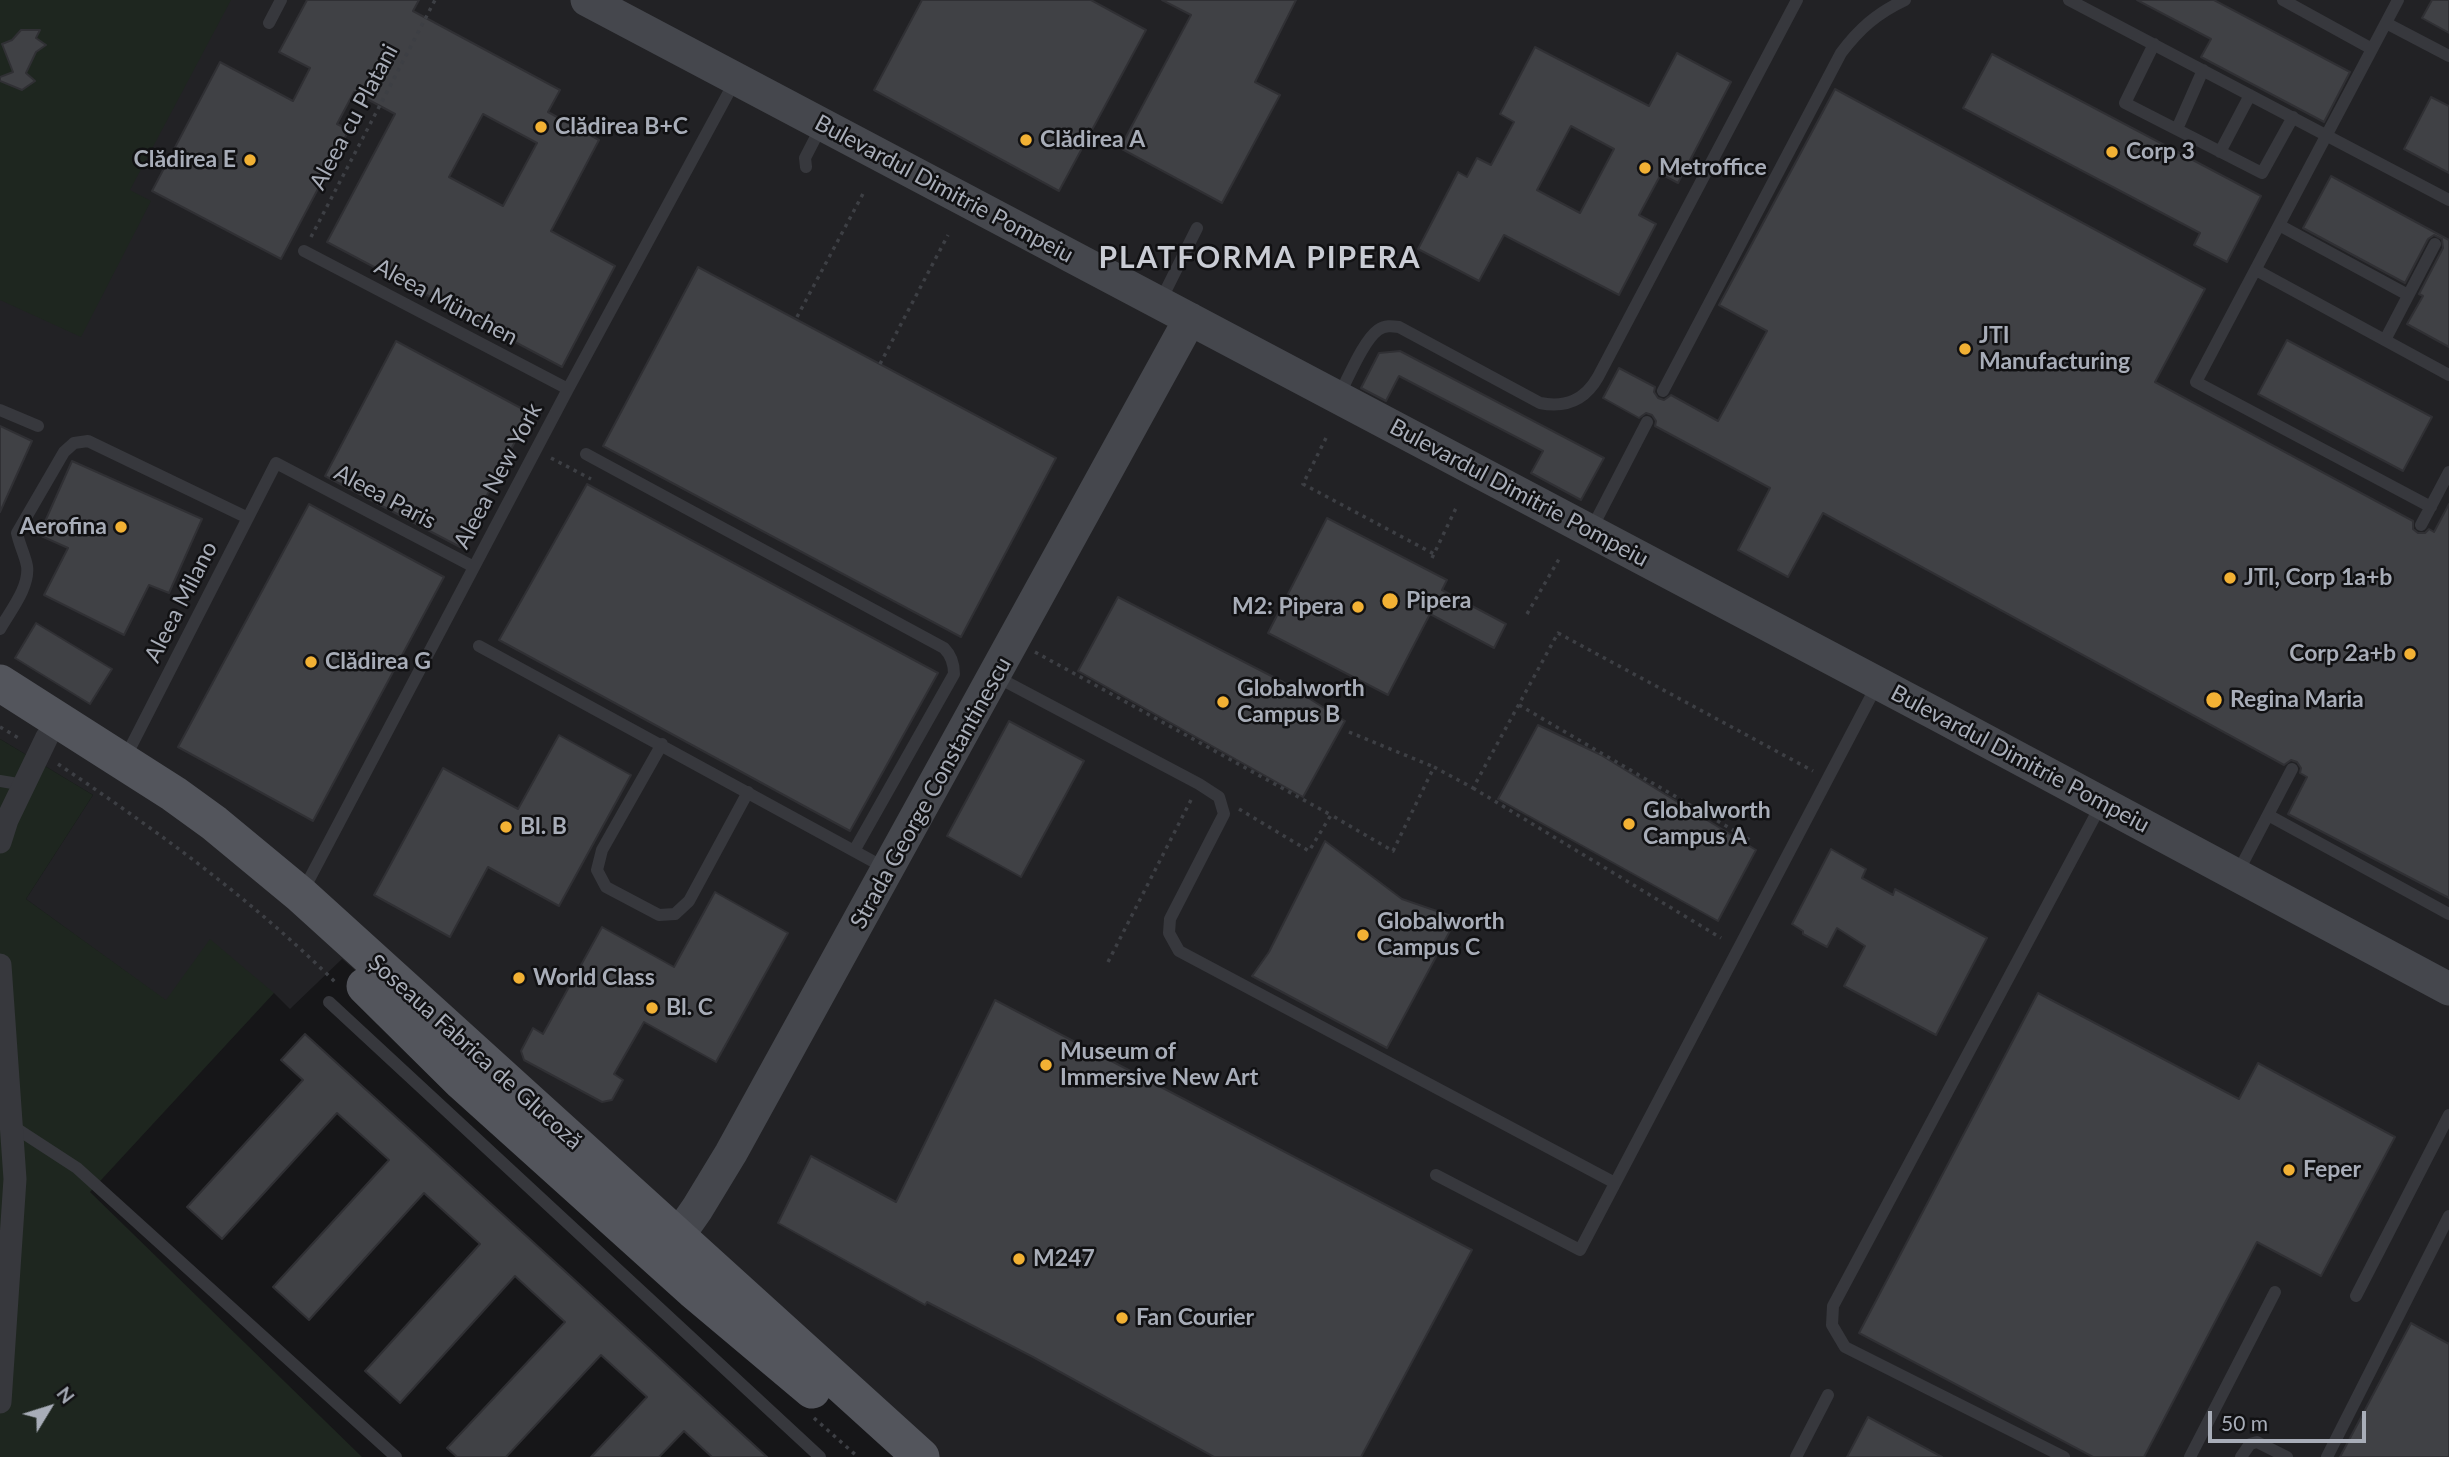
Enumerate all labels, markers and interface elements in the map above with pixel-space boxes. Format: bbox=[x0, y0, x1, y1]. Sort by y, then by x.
street label: Aleea cu Platani bbox=[304, 40, 404, 194]
street label: Bulevardul Dimitrie Pompeiu bbox=[810, 109, 1078, 269]
place label: Clădirea B+C bbox=[555, 113, 688, 141]
marker: Clădirea B+C bbox=[533, 119, 549, 135]
place label: Clădirea A bbox=[1040, 126, 1145, 154]
marker: Clădirea A bbox=[1018, 132, 1034, 148]
place label: Corp 3 bbox=[2126, 138, 2195, 166]
marker: Corp 3 bbox=[2104, 144, 2120, 160]
place label: Clădirea E bbox=[133, 146, 236, 174]
marker: Clădirea E bbox=[242, 152, 258, 168]
place label: Metroffice bbox=[1659, 154, 1767, 182]
marker: Metroffice bbox=[1637, 160, 1653, 176]
district label: PLATFORMA PIPERA bbox=[1100, 240, 1420, 276]
street label: Aleea München bbox=[370, 253, 522, 351]
place label: JTI Manufacturing bbox=[1979, 322, 2130, 376]
marker: JTI Manufacturing bbox=[1957, 341, 1973, 357]
street label: Aleea New York bbox=[448, 399, 548, 553]
street label: Bulevardul Dimitrie Pompeiu bbox=[1385, 413, 1653, 573]
street label: Aleea Paris bbox=[329, 459, 441, 535]
place label: Aerofina bbox=[19, 513, 107, 541]
marker: Aerofina bbox=[113, 519, 129, 535]
street label: Aleea Milano bbox=[139, 537, 223, 667]
place label: JTI, Corp 1a+b bbox=[2244, 564, 2392, 592]
marker: JTI, Corp 1a+b bbox=[2222, 570, 2238, 586]
place label: Pipera bbox=[1406, 587, 1471, 615]
marker: Pipera bbox=[1380, 591, 1400, 611]
place label: M2: Pipera bbox=[1232, 593, 1344, 621]
marker: M2: Pipera bbox=[1350, 599, 1366, 615]
place label: Corp 2a+b bbox=[2289, 640, 2396, 668]
marker: Corp 2a+b bbox=[2402, 646, 2418, 662]
place label: Clădirea G bbox=[325, 648, 431, 676]
street label: Strada George Constantinescu bbox=[845, 652, 1017, 934]
marker: Clădirea G bbox=[303, 654, 319, 670]
place label: Globalworth Campus B bbox=[1237, 675, 1365, 729]
street label: Bulevardul Dimitrie Pompeiu bbox=[1886, 679, 2154, 839]
place label: Regina Maria bbox=[2230, 686, 2364, 714]
marker: Regina Maria bbox=[2204, 690, 2224, 710]
marker: Globalworth Campus B bbox=[1215, 694, 1231, 710]
place label: Globalworth Campus A bbox=[1643, 797, 1771, 851]
place label: Bl. B bbox=[520, 813, 567, 841]
marker: Globalworth Campus A bbox=[1621, 816, 1637, 832]
marker: Bl. B bbox=[498, 819, 514, 835]
place label: Globalworth Campus C bbox=[1377, 908, 1505, 962]
marker: Globalworth Campus C bbox=[1355, 927, 1371, 943]
street label: Șoseaua Fabrica de Glucoză bbox=[362, 949, 588, 1155]
place label: World Class bbox=[533, 964, 655, 992]
marker: World Class bbox=[511, 970, 527, 986]
place label: Bl. C bbox=[666, 994, 713, 1022]
marker: Bl. C bbox=[644, 1000, 660, 1016]
place label: Museum of Immersive New Art bbox=[1060, 1038, 1258, 1092]
marker: Museum of Immersive New Art bbox=[1038, 1057, 1054, 1073]
place label: Feper bbox=[2303, 1156, 2361, 1184]
marker: Feper bbox=[2281, 1162, 2297, 1178]
place label: M247 bbox=[1033, 1245, 1095, 1273]
marker: M247 bbox=[1011, 1251, 1027, 1267]
place label: Fan Courier bbox=[1136, 1304, 1254, 1332]
marker: Fan Courier bbox=[1114, 1310, 1130, 1326]
north arrow bbox=[14, 1373, 84, 1443]
text: N bbox=[52, 1382, 80, 1408]
scale bar bbox=[2211, 1398, 2368, 1442]
text: 50 m bbox=[2221, 1410, 2268, 1435]

